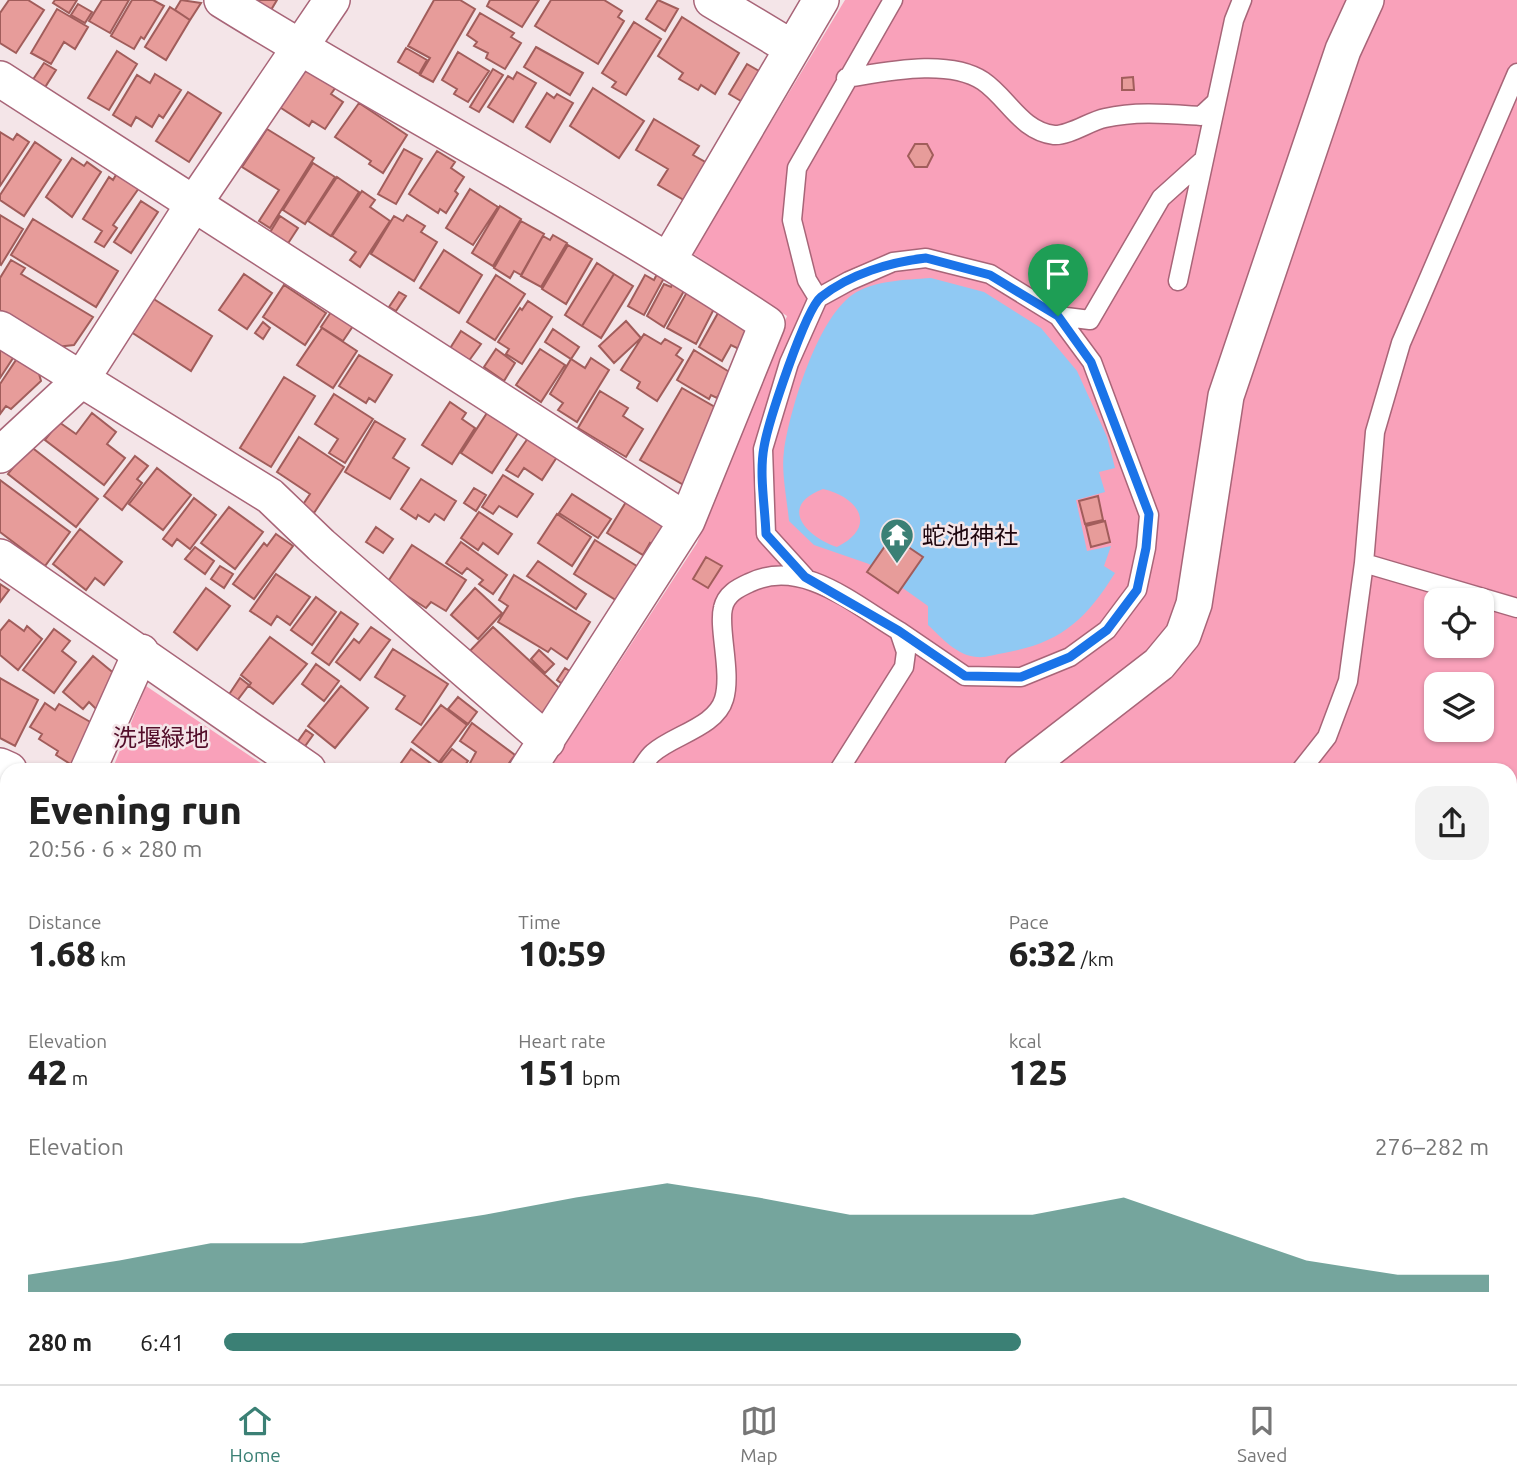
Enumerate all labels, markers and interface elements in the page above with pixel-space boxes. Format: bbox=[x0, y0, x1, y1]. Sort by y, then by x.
pin bbox=[1028, 244, 1088, 316]
icon: arrive bbox=[1039, 255, 1077, 293]
temple icon: 蛇池神社 bbox=[878, 516, 916, 565]
place label: 蛇池神社 bbox=[922, 522, 1018, 549]
map controls bbox=[1424, 588, 1494, 742]
button: locate bbox=[1424, 588, 1494, 658]
button: layers bbox=[1424, 672, 1494, 742]
park label: 洗堰緑地 bbox=[113, 724, 209, 751]
button: share bbox=[1415, 786, 1489, 860]
text: Evening run bbox=[28, 789, 242, 831]
text: 20:56 · 6 × 280 m bbox=[28, 836, 202, 861]
text: Distance bbox=[28, 911, 102, 933]
text: Time bbox=[518, 911, 561, 933]
text: Pace bbox=[1009, 911, 1049, 933]
text: 1.68 bbox=[28, 933, 96, 973]
text: 10:59 bbox=[518, 933, 606, 973]
text: 6:32 bbox=[1009, 933, 1077, 973]
text: km bbox=[96, 948, 126, 970]
text: /km bbox=[1077, 948, 1114, 970]
text: Elevation bbox=[28, 1030, 107, 1052]
text: Heart rate bbox=[518, 1030, 606, 1052]
text: kcal bbox=[1009, 1030, 1041, 1052]
text: 42 bbox=[28, 1052, 67, 1092]
text: 151 bbox=[518, 1052, 578, 1092]
text: 125 bbox=[1009, 1052, 1068, 1092]
text: m bbox=[67, 1067, 88, 1089]
text: bpm bbox=[578, 1067, 621, 1089]
text: Elevation bbox=[28, 1134, 124, 1159]
text: 276–282 m bbox=[1375, 1134, 1489, 1159]
text: 280 m bbox=[28, 1330, 92, 1355]
text: 6:41 bbox=[140, 1330, 185, 1355]
tab: Home bbox=[230, 1402, 281, 1466]
tab: Map bbox=[740, 1402, 778, 1466]
tab: Saved bbox=[1237, 1402, 1287, 1466]

